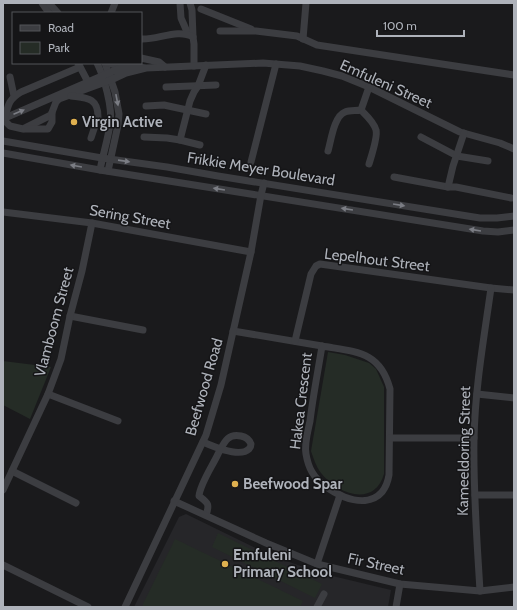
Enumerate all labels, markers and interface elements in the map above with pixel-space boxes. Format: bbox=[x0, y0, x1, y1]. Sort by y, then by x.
legend bbox=[12, 12, 142, 64]
scale bar bbox=[377, 12, 464, 38]
text: 100 m bbox=[383, 18, 417, 33]
text: Road bbox=[48, 20, 74, 35]
text: Park bbox=[48, 40, 70, 55]
street label: Emfuleni Street bbox=[337, 56, 435, 112]
one-way arrow bbox=[114, 94, 120, 106]
one-way arrow bbox=[13, 108, 25, 115]
place label: Virgin Active bbox=[82, 113, 163, 131]
marker: Virgin Active bbox=[69, 117, 79, 127]
street label: Frikkie Meyer Boulevard bbox=[186, 148, 336, 190]
one-way arrow bbox=[118, 158, 130, 164]
one-way arrow bbox=[70, 163, 82, 169]
one-way arrow bbox=[212, 186, 225, 192]
street label: Sering Street bbox=[88, 201, 172, 233]
one-way arrow bbox=[393, 202, 405, 208]
one-way arrow bbox=[341, 206, 353, 212]
one-way arrow bbox=[469, 227, 481, 233]
street label: Lepelhout Street bbox=[323, 245, 431, 275]
street label: Vlamboom Street bbox=[31, 265, 77, 379]
street label: Beefwood Road bbox=[181, 336, 227, 438]
street label: Hakea Crescent bbox=[286, 351, 316, 451]
street label: Kameeldoring Street bbox=[454, 386, 474, 516]
place label: Beefwood Spar bbox=[243, 475, 342, 493]
marker: Beefwood Spar bbox=[230, 479, 240, 489]
place label: Emfuleni Primary School bbox=[233, 546, 332, 581]
street label: Fir Street bbox=[346, 549, 406, 579]
marker: Emfuleni Primary School bbox=[220, 559, 230, 569]

